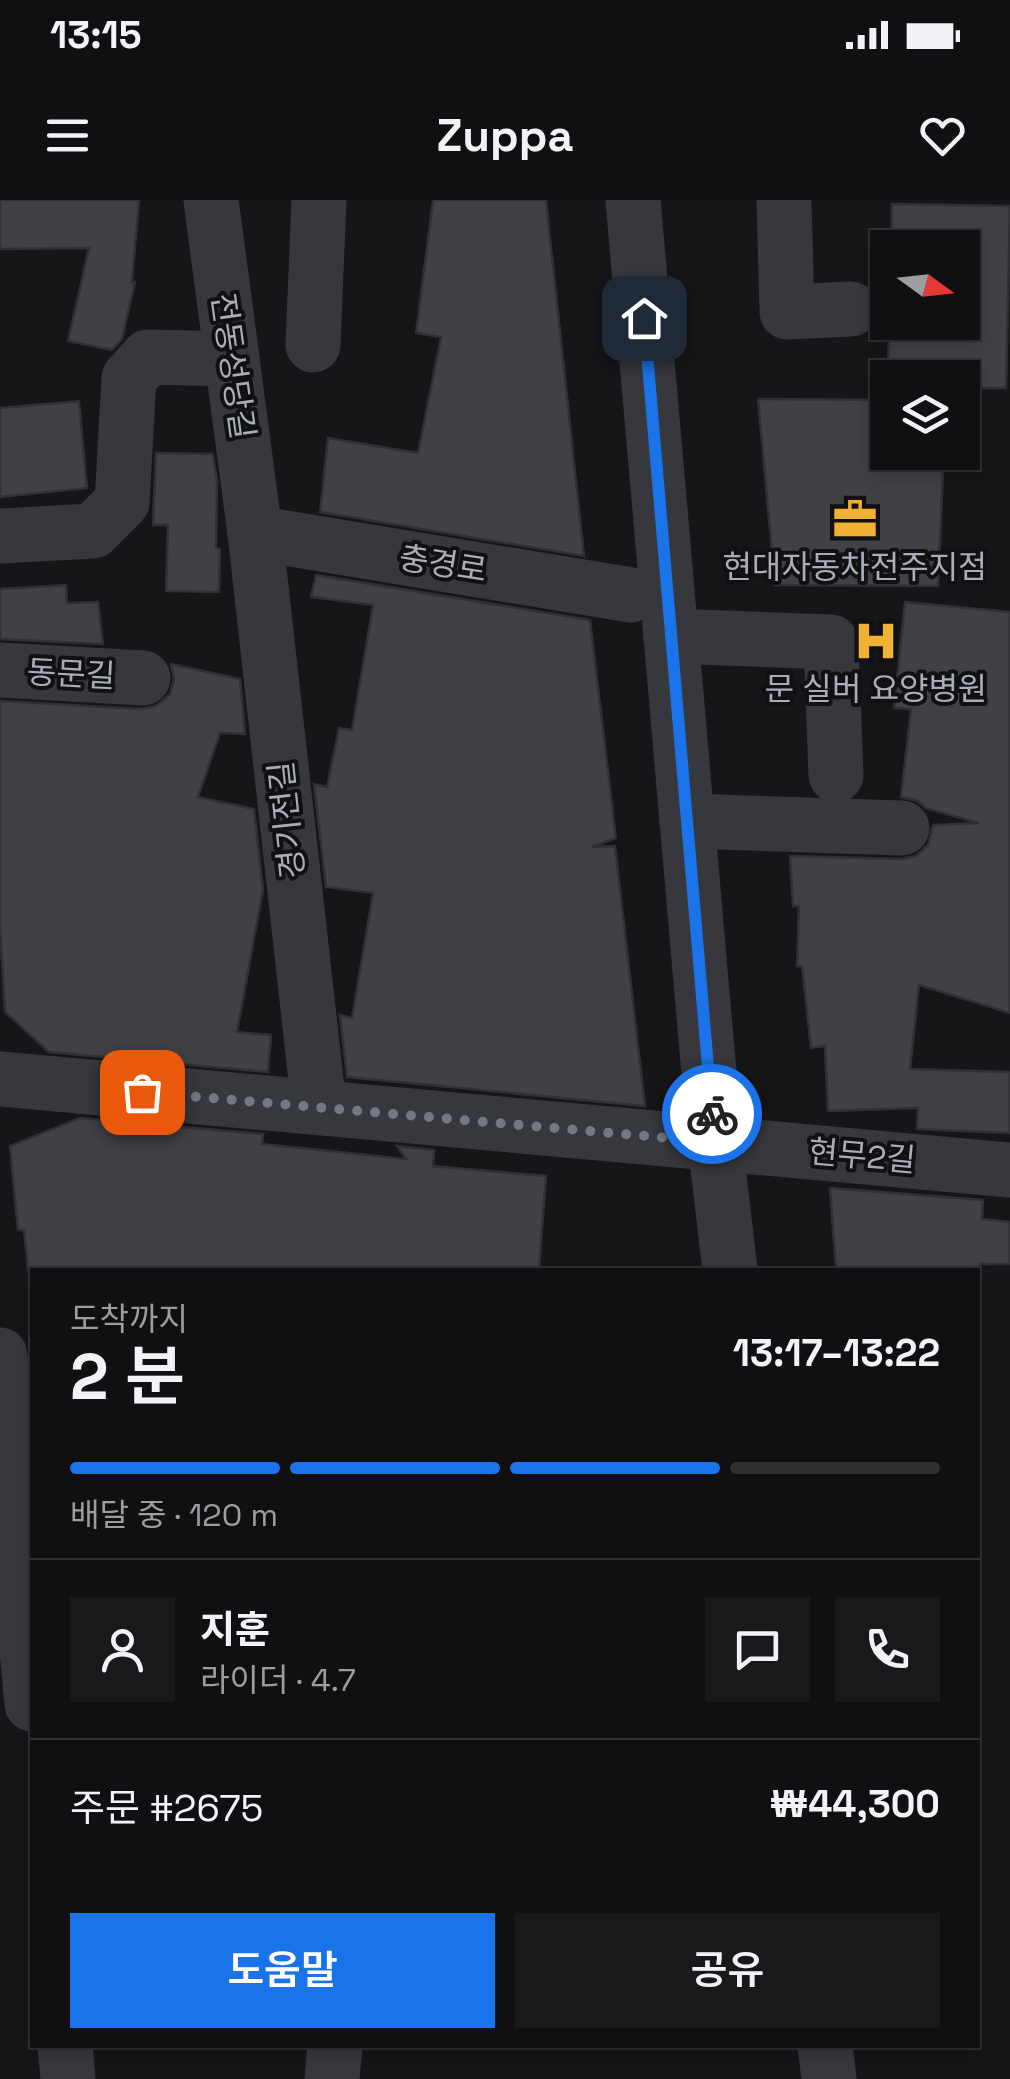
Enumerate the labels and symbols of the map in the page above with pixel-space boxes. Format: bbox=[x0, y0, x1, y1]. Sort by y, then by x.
north arrow bbox=[870, 230, 980, 340]
pin bbox=[602, 276, 687, 361]
street label: 전동성당길 bbox=[203, 290, 263, 442]
office icon: 현대자동차전주지점 bbox=[831, 495, 879, 543]
street label: 충경로 bbox=[396, 537, 490, 591]
place label: 현대자동차전주지점 bbox=[723, 547, 987, 587]
hospital icon: 문 실버 요양병원 bbox=[852, 617, 900, 665]
street label: 동문길 bbox=[26, 652, 116, 696]
place label: 문 실버 요양병원 bbox=[765, 669, 987, 709]
street label: 경기전길 bbox=[261, 759, 313, 881]
pin bbox=[100, 1050, 185, 1135]
courier bbox=[662, 1064, 762, 1164]
street label: 현무2길 bbox=[807, 1131, 917, 1181]

